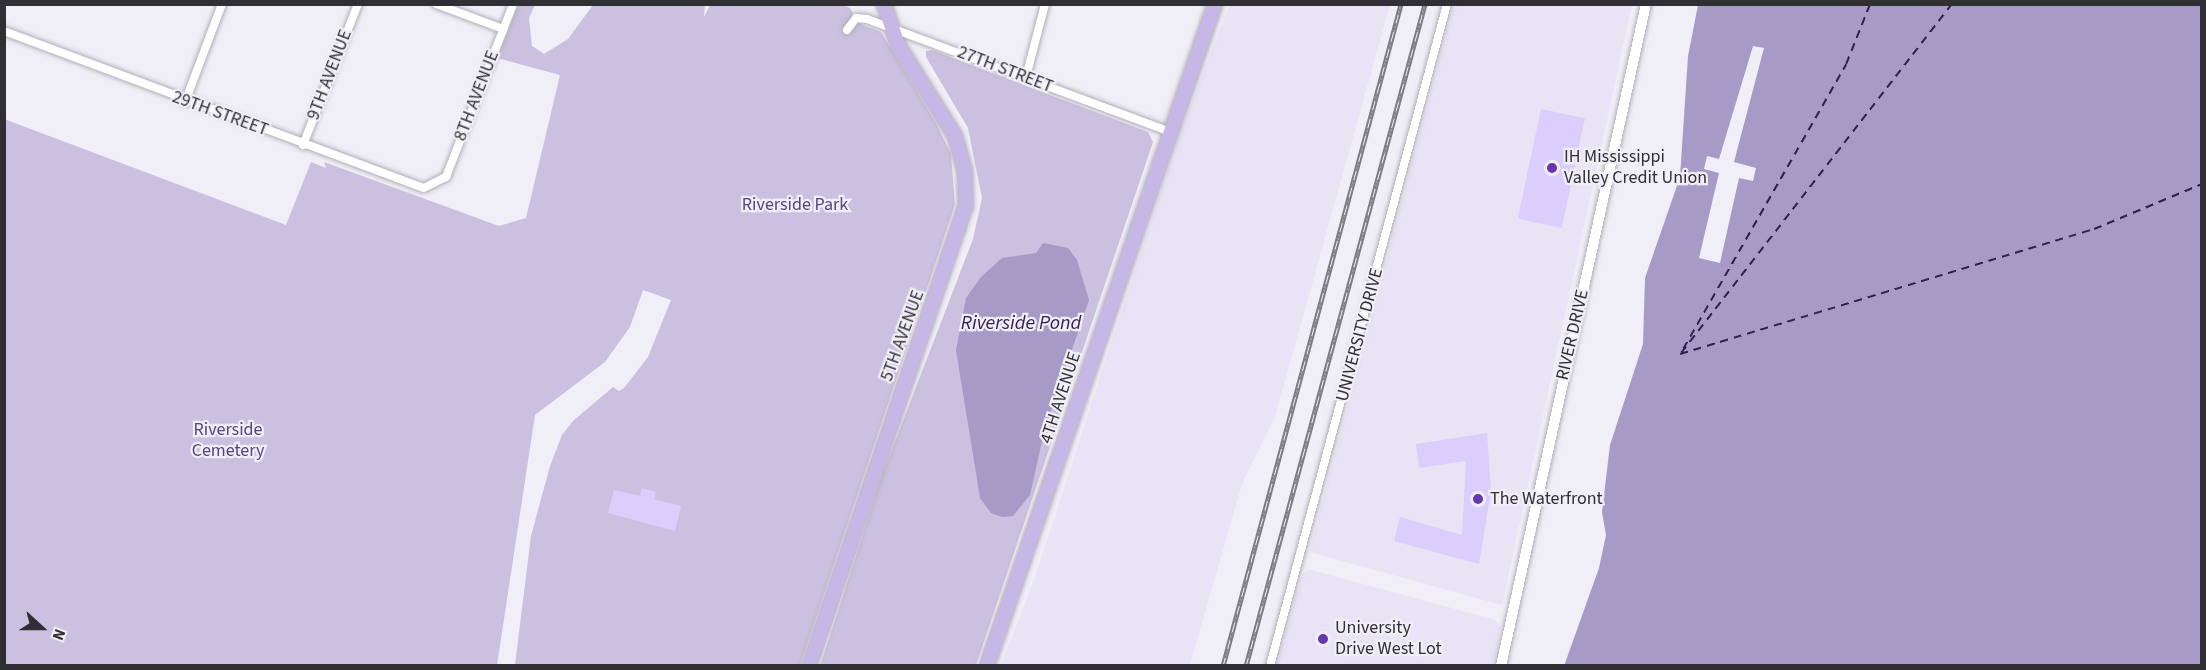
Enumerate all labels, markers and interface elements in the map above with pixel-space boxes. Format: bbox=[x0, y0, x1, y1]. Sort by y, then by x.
street label: 9TH AVENUE bbox=[303, 27, 357, 123]
street label: 27TH STREET bbox=[954, 42, 1056, 98]
street label: 8TH AVENUE bbox=[450, 48, 504, 144]
street label: 29TH STREET bbox=[169, 87, 271, 141]
place label: IH Mississippi Valley Credit Union bbox=[1564, 147, 1707, 190]
marker: IH Mississippi Valley Credit Union bbox=[1545, 161, 1559, 175]
park label: Riverside Park bbox=[742, 194, 848, 216]
street label: UNIVERSITY DRIVE bbox=[1332, 266, 1388, 404]
street label: 5TH AVENUE bbox=[877, 288, 929, 384]
street label: RIVER DRIVE bbox=[1552, 288, 1594, 382]
water label: Riverside Pond bbox=[961, 311, 1081, 335]
street label: 4TH AVENUE bbox=[1036, 350, 1086, 446]
park label: Riverside Cemetery bbox=[192, 420, 264, 462]
place label: The Waterfront bbox=[1490, 488, 1603, 510]
marker: The Waterfront bbox=[1471, 492, 1485, 506]
north arrow bbox=[12, 598, 72, 658]
place label: University Drive West Lot bbox=[1335, 618, 1442, 660]
text: N bbox=[47, 626, 71, 643]
marker: University Drive West Lot bbox=[1316, 632, 1330, 646]

